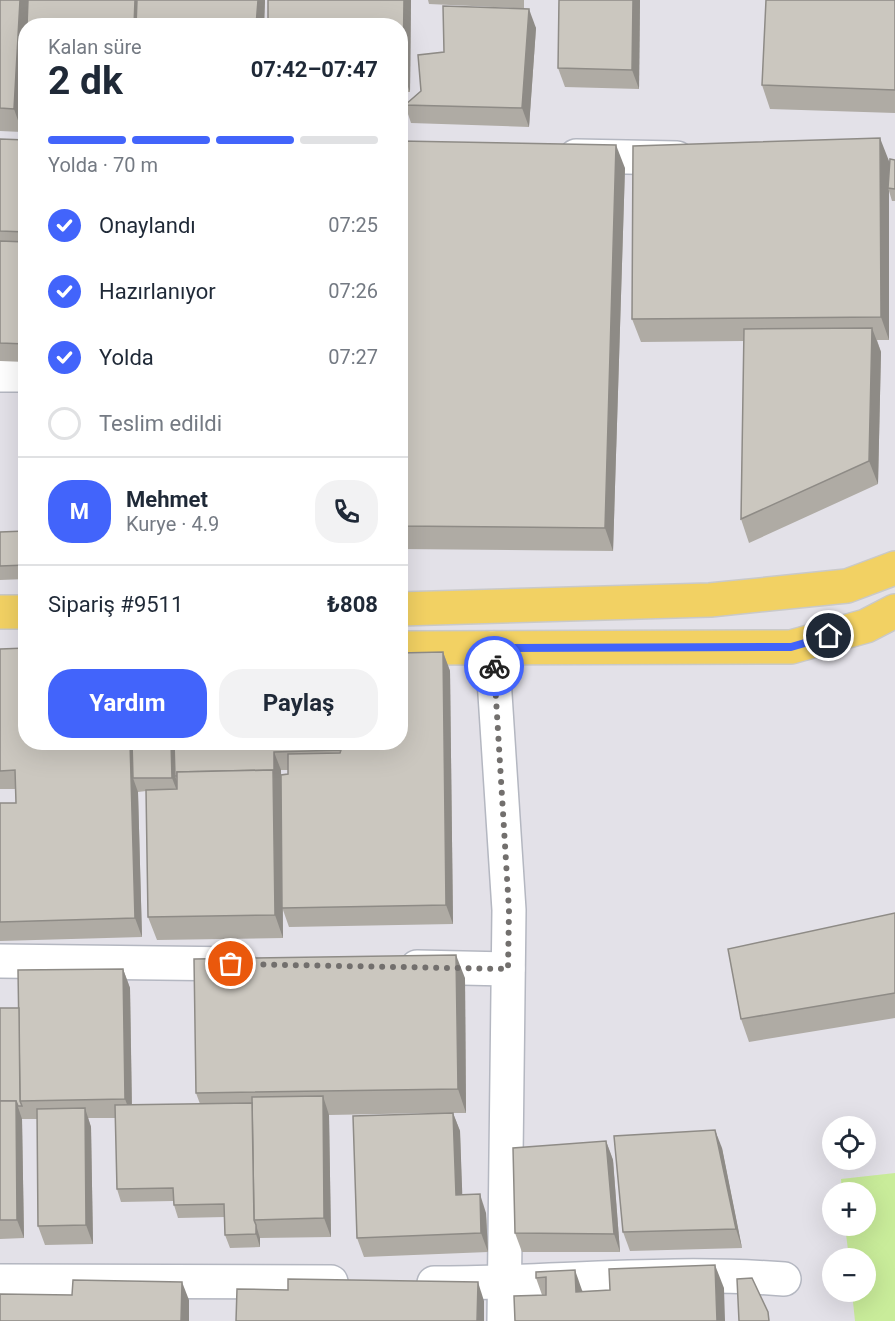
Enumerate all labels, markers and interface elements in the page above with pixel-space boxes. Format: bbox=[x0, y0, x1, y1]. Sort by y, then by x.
text: Kalan süre bbox=[48, 35, 142, 59]
text: 07:42–07:47 bbox=[251, 57, 378, 82]
text: 2 dk bbox=[48, 58, 123, 104]
text: Yolda · 70 m bbox=[48, 153, 158, 177]
icon: check bbox=[48, 209, 81, 242]
text: Onaylandı bbox=[99, 213, 196, 238]
text: 07:25 bbox=[328, 213, 378, 237]
icon: check bbox=[48, 275, 81, 308]
text: Hazırlanıyor bbox=[99, 279, 216, 304]
text: 07:26 bbox=[328, 279, 378, 303]
icon: check bbox=[48, 341, 81, 374]
text: Yolda bbox=[99, 345, 154, 370]
text: 07:27 bbox=[328, 345, 378, 369]
text: Teslim edildi bbox=[99, 411, 222, 436]
button: phone bbox=[315, 480, 378, 543]
text: Mehmet bbox=[126, 487, 208, 512]
text: M bbox=[70, 499, 89, 524]
text: Kurye · 4.9 bbox=[126, 512, 219, 536]
text: Sipariş #9511 bbox=[48, 592, 183, 617]
text: ₺808 bbox=[327, 592, 378, 617]
pin bbox=[803, 610, 854, 661]
icon: home bbox=[812, 619, 845, 652]
courier bbox=[464, 636, 524, 696]
icon: bike bbox=[478, 650, 511, 683]
button: Yardım bbox=[48, 669, 207, 738]
button: Paylaş bbox=[219, 669, 378, 738]
pin bbox=[205, 938, 256, 989]
icon: bag bbox=[214, 947, 247, 980]
map controls bbox=[822, 1116, 876, 1302]
button: locate bbox=[822, 1116, 876, 1170]
button: + bbox=[822, 1182, 876, 1236]
button: − bbox=[822, 1248, 876, 1302]

